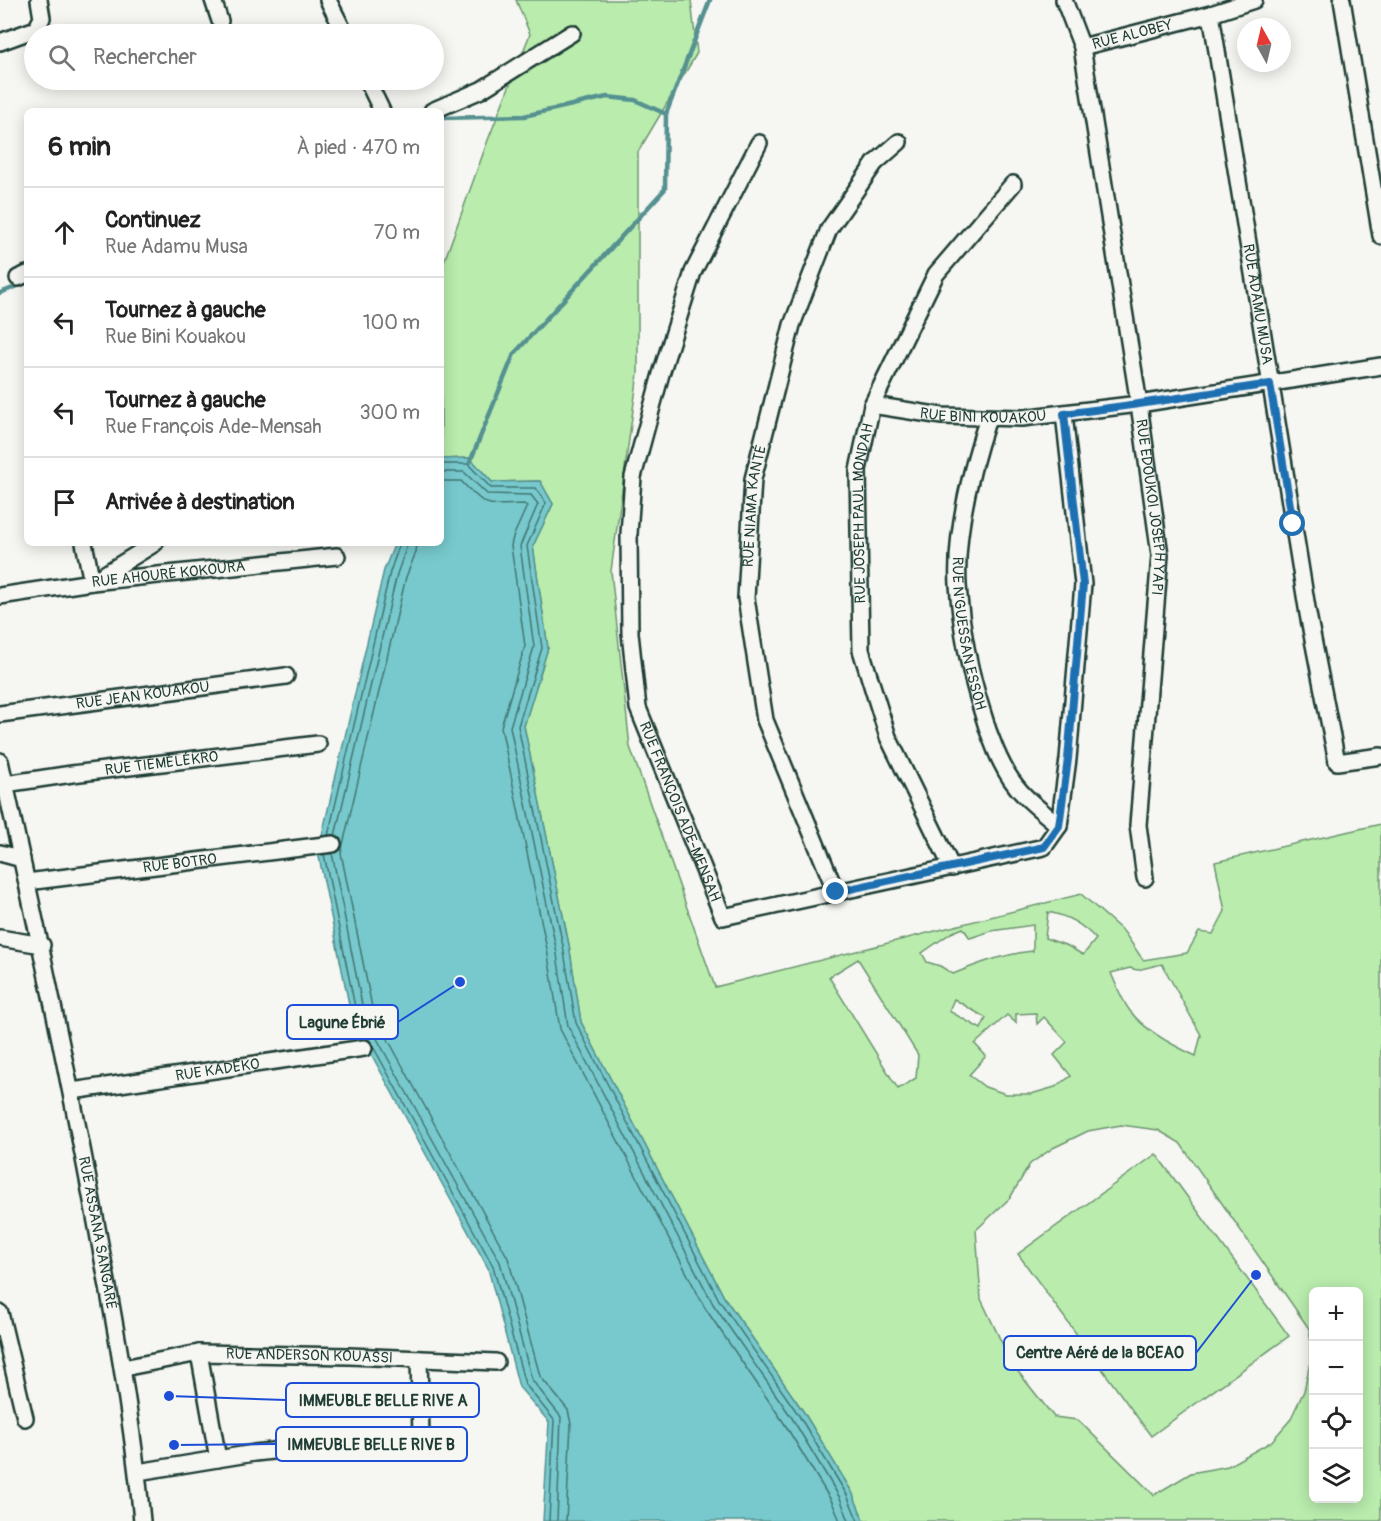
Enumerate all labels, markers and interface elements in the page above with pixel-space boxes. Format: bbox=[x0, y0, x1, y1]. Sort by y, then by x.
street label: RUE ALOBEY bbox=[1090, 15, 1175, 54]
north arrow bbox=[1237, 18, 1291, 72]
search box bbox=[24, 24, 444, 90]
icon: search bbox=[45, 41, 78, 74]
text: Rechercher bbox=[93, 43, 197, 71]
text: 6 min bbox=[48, 131, 111, 163]
text: À pied · 470 m bbox=[296, 135, 420, 160]
text: Continuez bbox=[105, 206, 201, 234]
icon: ahead bbox=[48, 216, 81, 249]
text: 70 m bbox=[374, 220, 420, 245]
text: Rue Adamu Musa bbox=[105, 234, 248, 259]
street label: RUE ADAMU MUSA bbox=[1239, 243, 1277, 366]
text: Tournez à gauche bbox=[105, 296, 266, 324]
icon: left bbox=[48, 306, 81, 339]
text: 100 m bbox=[363, 310, 420, 335]
text: Rue Bini Kouakou bbox=[105, 324, 246, 349]
text: Tournez à gauche bbox=[105, 386, 266, 414]
icon: left bbox=[48, 396, 81, 429]
text: 300 m bbox=[359, 400, 420, 425]
street label: RUE BINI KOUAKOU bbox=[919, 403, 1048, 428]
text: Rue François Ade-Mensah bbox=[105, 414, 322, 439]
street label: RUE EDOUKOI JOSEPH YAPI bbox=[1132, 418, 1170, 596]
street label: RUE JOSEPH PAUL MONDAH bbox=[849, 421, 877, 604]
street label: RUE NIAMA KANTÉ bbox=[738, 443, 771, 568]
icon: arrive bbox=[48, 486, 81, 519]
text: Arrivée à destination bbox=[105, 488, 295, 516]
route start bbox=[1279, 510, 1305, 536]
street label: RUE AHOURÉ KOKOURA bbox=[91, 556, 246, 591]
street label: RUE N'GUESSAN ESSOH bbox=[948, 556, 991, 712]
street label: RUE JEAN KOUAKOU bbox=[75, 677, 211, 713]
street label: RUE FRANÇOIS ADE-MENSAH bbox=[635, 719, 725, 905]
street label: RUE TIÉMÉLÉKRO bbox=[104, 747, 219, 779]
street label: RUE BOTRO bbox=[142, 849, 218, 877]
route end bbox=[822, 878, 848, 904]
callout: Lagune Ébrié bbox=[287, 1005, 398, 1039]
text: Lagune Ébrié bbox=[299, 1012, 386, 1033]
street label: RUE KADÉKO bbox=[174, 1054, 261, 1085]
street label: RUE ASSANA SANGARÉ bbox=[74, 1155, 121, 1311]
map controls bbox=[1309, 1287, 1363, 1503]
button: + bbox=[1309, 1287, 1363, 1341]
callout: Centre Aéré de la BCEAO bbox=[1004, 1336, 1196, 1370]
button: − bbox=[1309, 1341, 1363, 1395]
text: Centre Aéré de la BCEAO bbox=[1016, 1343, 1184, 1363]
street label: RUE ANDERSON KOUASSI bbox=[226, 1344, 393, 1367]
callout: IMMEUBLE BELLE RIVE A bbox=[286, 1383, 479, 1417]
text: IMMEUBLE BELLE RIVE A bbox=[298, 1391, 468, 1411]
button: locate bbox=[1309, 1395, 1363, 1449]
callout: IMMEUBLE BELLE RIVE B bbox=[276, 1427, 467, 1461]
text: IMMEUBLE BELLE RIVE B bbox=[287, 1435, 455, 1455]
button: layers bbox=[1309, 1449, 1363, 1503]

